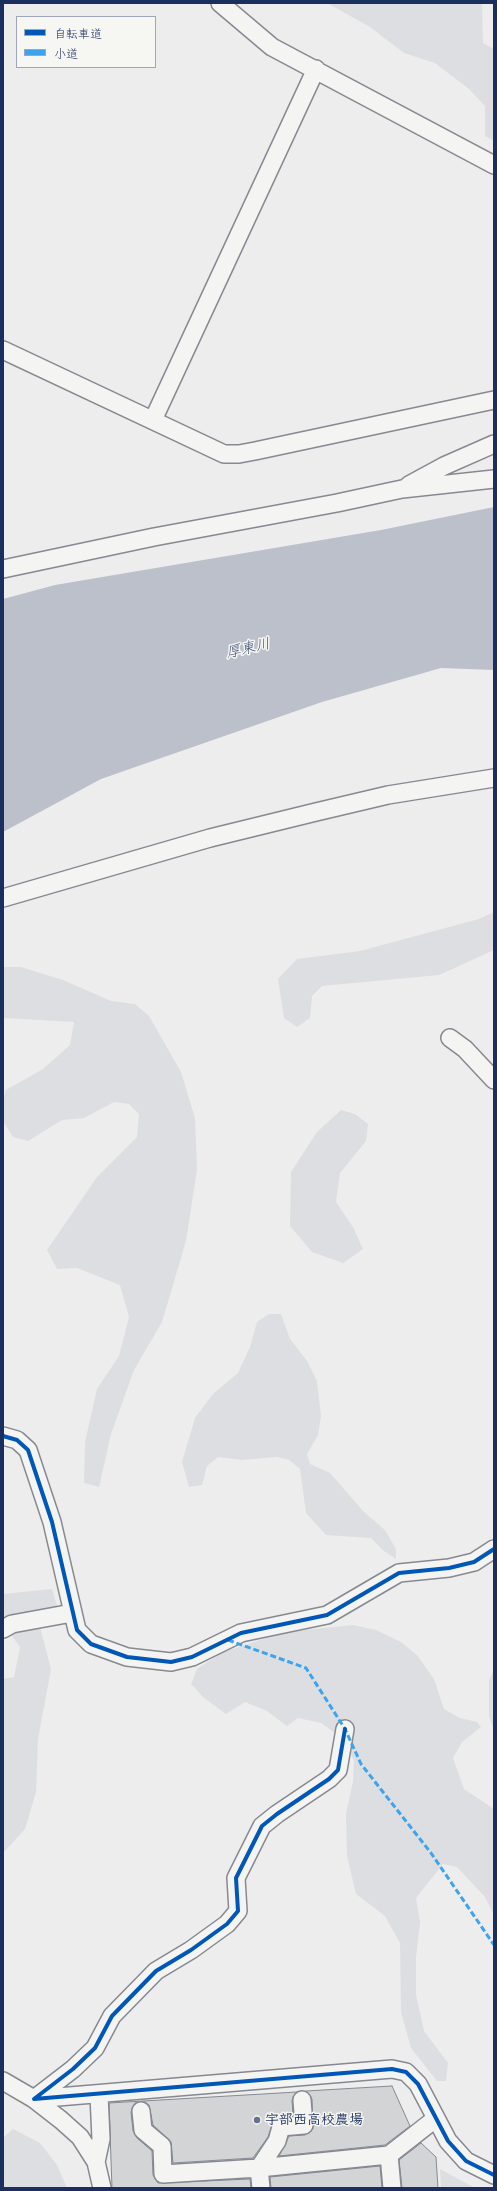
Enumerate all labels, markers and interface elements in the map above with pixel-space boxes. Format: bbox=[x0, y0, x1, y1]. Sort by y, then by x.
legend bbox=[16, 16, 156, 68]
text: 自転車道 bbox=[54, 27, 102, 41]
text: 小道 bbox=[54, 47, 78, 61]
water label: 厚東川 bbox=[224, 635, 272, 663]
place label: 宇部西高校農場 bbox=[265, 2112, 363, 2128]
marker: 宇部西高校農場 bbox=[252, 2115, 262, 2125]

